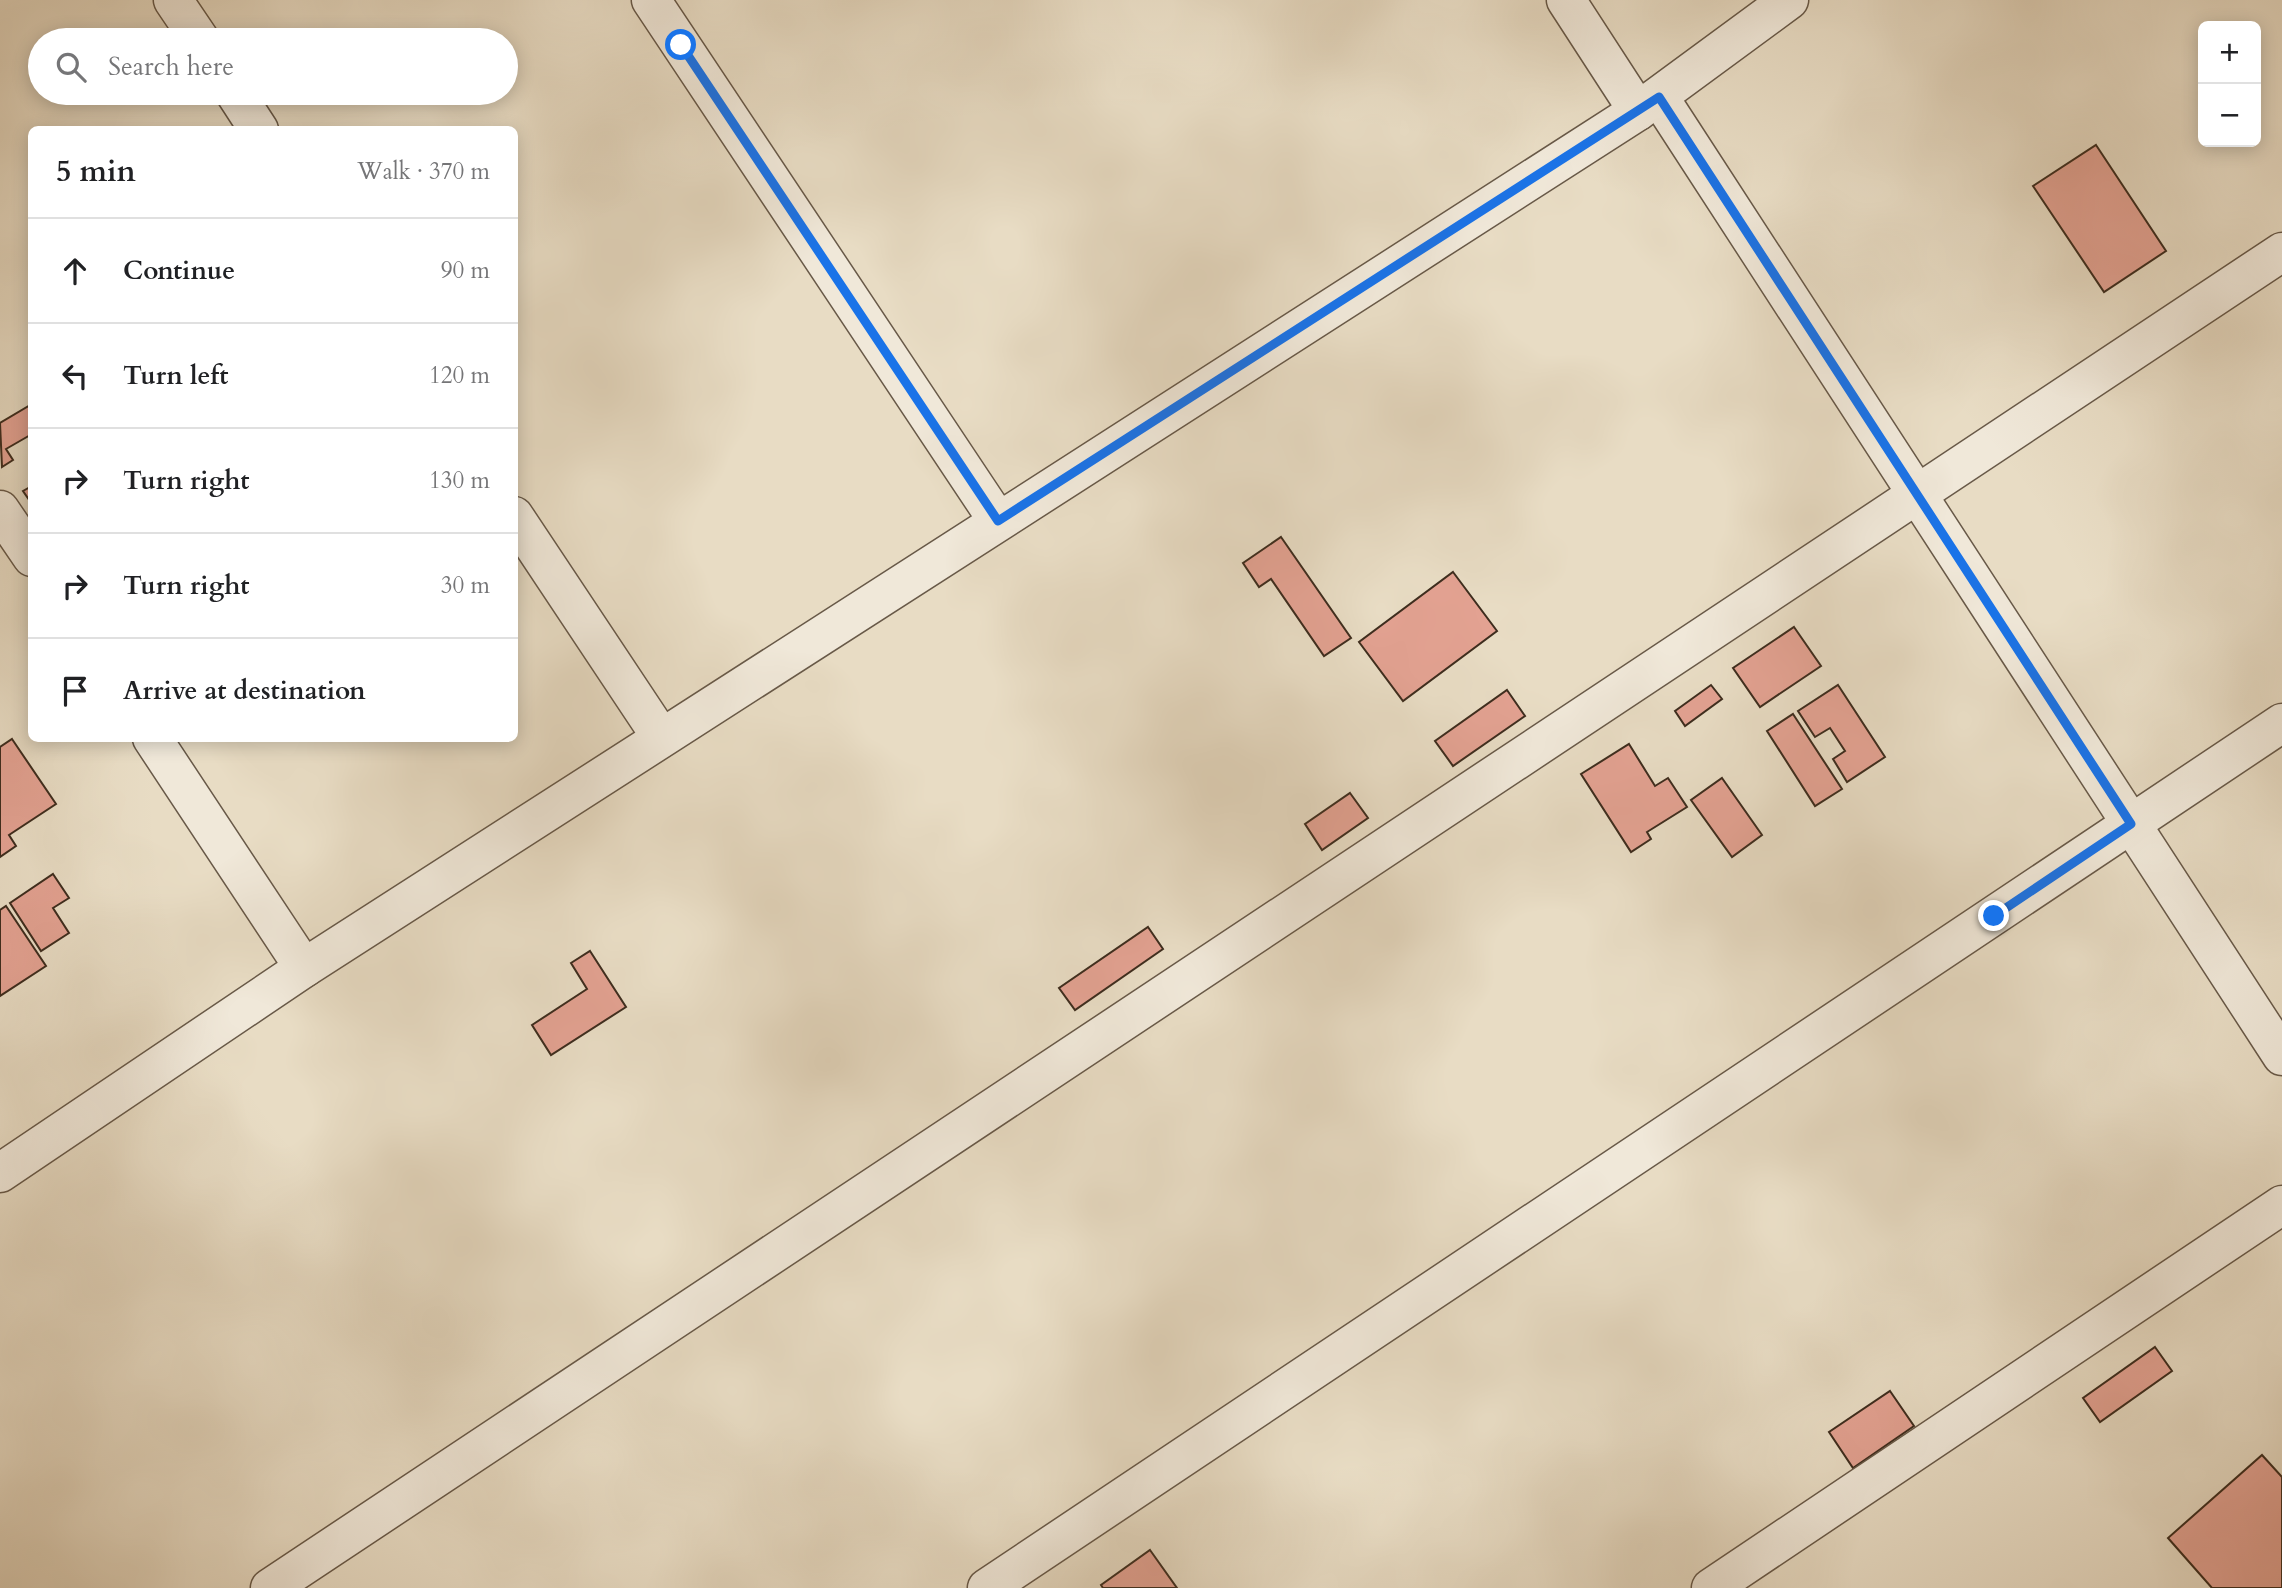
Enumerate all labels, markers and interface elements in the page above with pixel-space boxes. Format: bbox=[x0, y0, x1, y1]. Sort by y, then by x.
map controls bbox=[2198, 21, 2261, 147]
button: + bbox=[2198, 21, 2261, 84]
search box bbox=[28, 28, 518, 105]
route start bbox=[665, 29, 696, 60]
icon: search bbox=[52, 48, 90, 86]
text: Search here bbox=[108, 49, 234, 84]
button: − bbox=[2198, 84, 2261, 147]
text: 5 min bbox=[56, 151, 136, 192]
text: Walk · 370 m bbox=[357, 156, 490, 187]
icon: ahead bbox=[56, 252, 94, 290]
text: Continue bbox=[123, 253, 235, 288]
text: 90 m bbox=[441, 255, 490, 286]
icon: left bbox=[56, 357, 94, 395]
text: Turn left bbox=[123, 358, 228, 393]
text: 120 m bbox=[429, 360, 490, 391]
icon: right bbox=[56, 462, 94, 500]
text: Turn right bbox=[123, 463, 250, 498]
text: 130 m bbox=[429, 465, 490, 496]
icon: right bbox=[56, 567, 94, 605]
text: Turn right bbox=[123, 568, 250, 603]
text: 30 m bbox=[441, 570, 490, 601]
icon: arrive bbox=[56, 672, 94, 710]
text: Arrive at destination bbox=[123, 673, 366, 708]
route end bbox=[1978, 900, 2009, 931]

